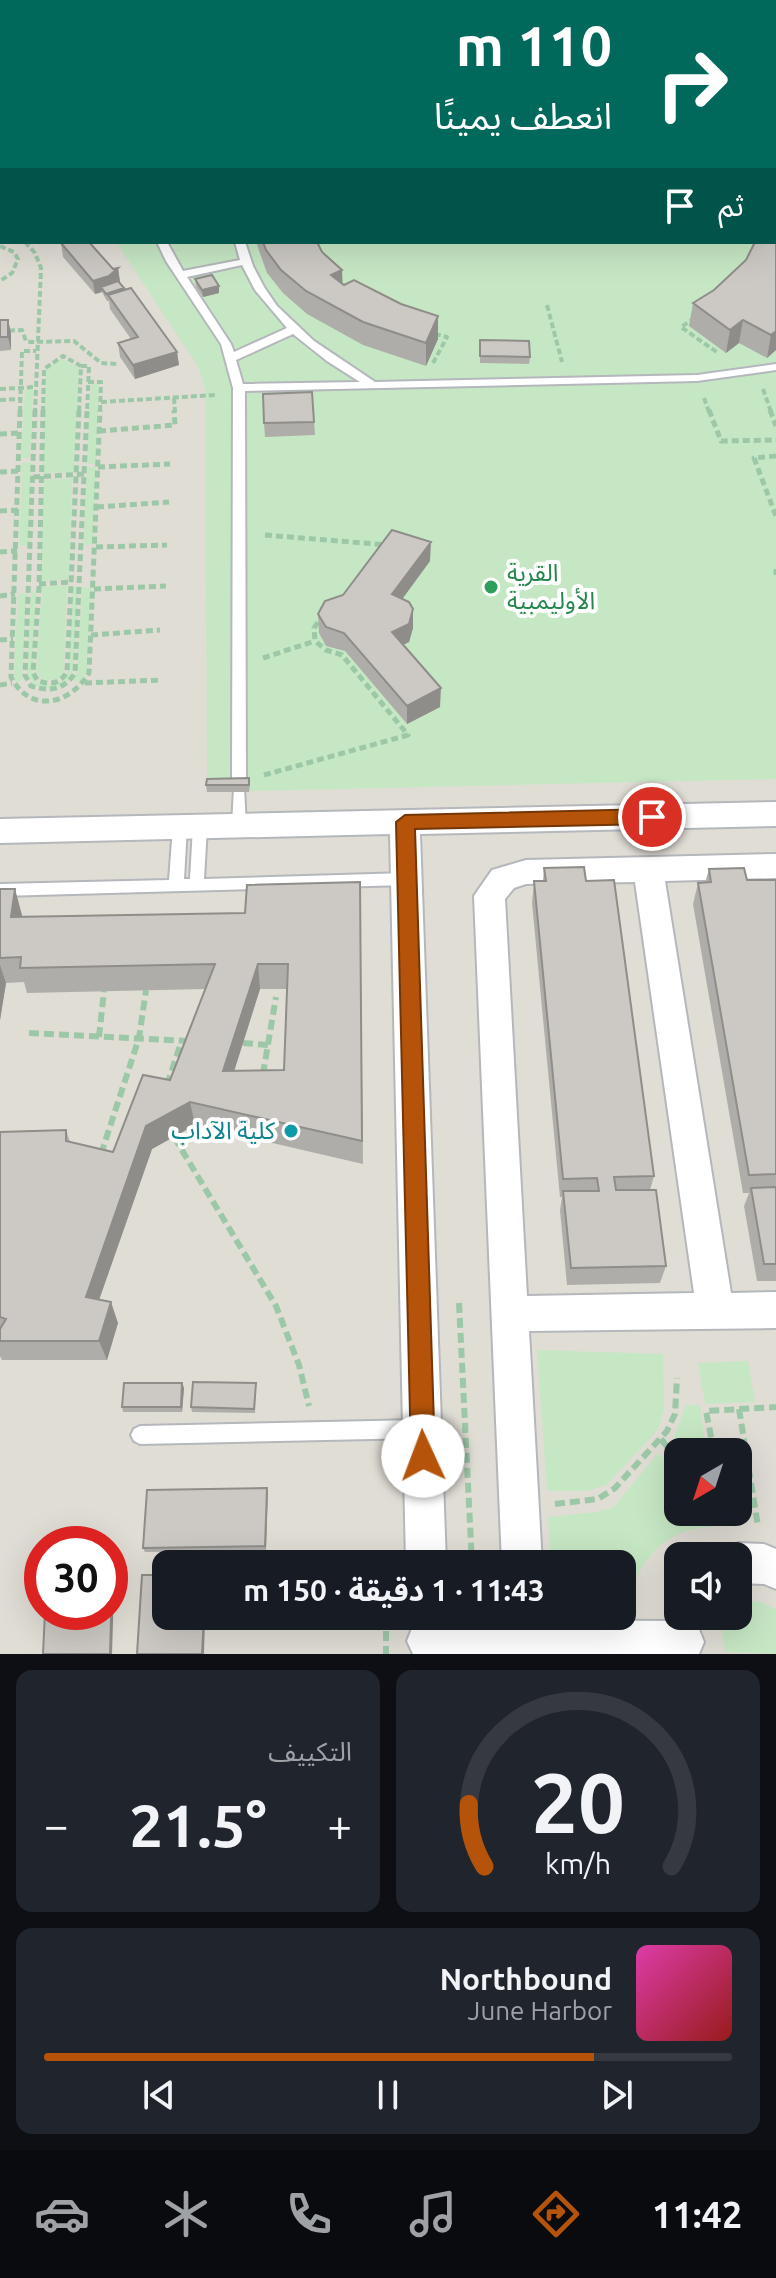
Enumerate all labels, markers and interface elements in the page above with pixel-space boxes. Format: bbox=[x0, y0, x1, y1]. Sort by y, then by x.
text: 110 m bbox=[456, 14, 612, 77]
icon: right bbox=[640, 32, 744, 136]
text: انعطف يمينًا bbox=[434, 95, 612, 136]
icon: arrive bbox=[658, 184, 702, 228]
text: ثم bbox=[718, 188, 744, 222]
place label: القرية الأوليمبية bbox=[507, 559, 595, 615]
marker: القرية الأوليمبية bbox=[482, 578, 500, 596]
pin bbox=[618, 783, 686, 851]
icon: arrive bbox=[630, 795, 674, 839]
place label: كلية الآداب bbox=[171, 1117, 276, 1145]
marker: كلية الآداب bbox=[282, 1122, 300, 1140]
position arrow bbox=[381, 1414, 465, 1498]
north arrow bbox=[664, 1438, 752, 1526]
map controls bbox=[664, 1438, 752, 1630]
speed limit sign: 30 bbox=[24, 1526, 128, 1630]
button: sound bbox=[664, 1542, 752, 1630]
text: 11:43 · 1 دقيقة · 150 m bbox=[243, 1573, 545, 1607]
text: التكييف bbox=[268, 1737, 352, 1766]
text: 20 bbox=[531, 1755, 625, 1849]
text: 21.5° bbox=[129, 1791, 267, 1858]
text: − bbox=[44, 1800, 69, 1849]
text: + bbox=[327, 1800, 352, 1849]
text: km/h bbox=[545, 1847, 611, 1879]
text: Northbound bbox=[440, 1962, 612, 1996]
text: June Harbor bbox=[468, 1996, 612, 2025]
icon: previous bbox=[137, 2073, 181, 2117]
icon: pause bbox=[366, 2073, 410, 2117]
icon: next bbox=[595, 2073, 639, 2117]
icon: car bbox=[34, 2186, 90, 2242]
icon: climate bbox=[158, 2186, 214, 2242]
icon: phone bbox=[281, 2186, 337, 2242]
icon: music bbox=[405, 2186, 461, 2242]
icon: directions bbox=[528, 2186, 584, 2242]
text: 11:42 bbox=[652, 2194, 742, 2235]

